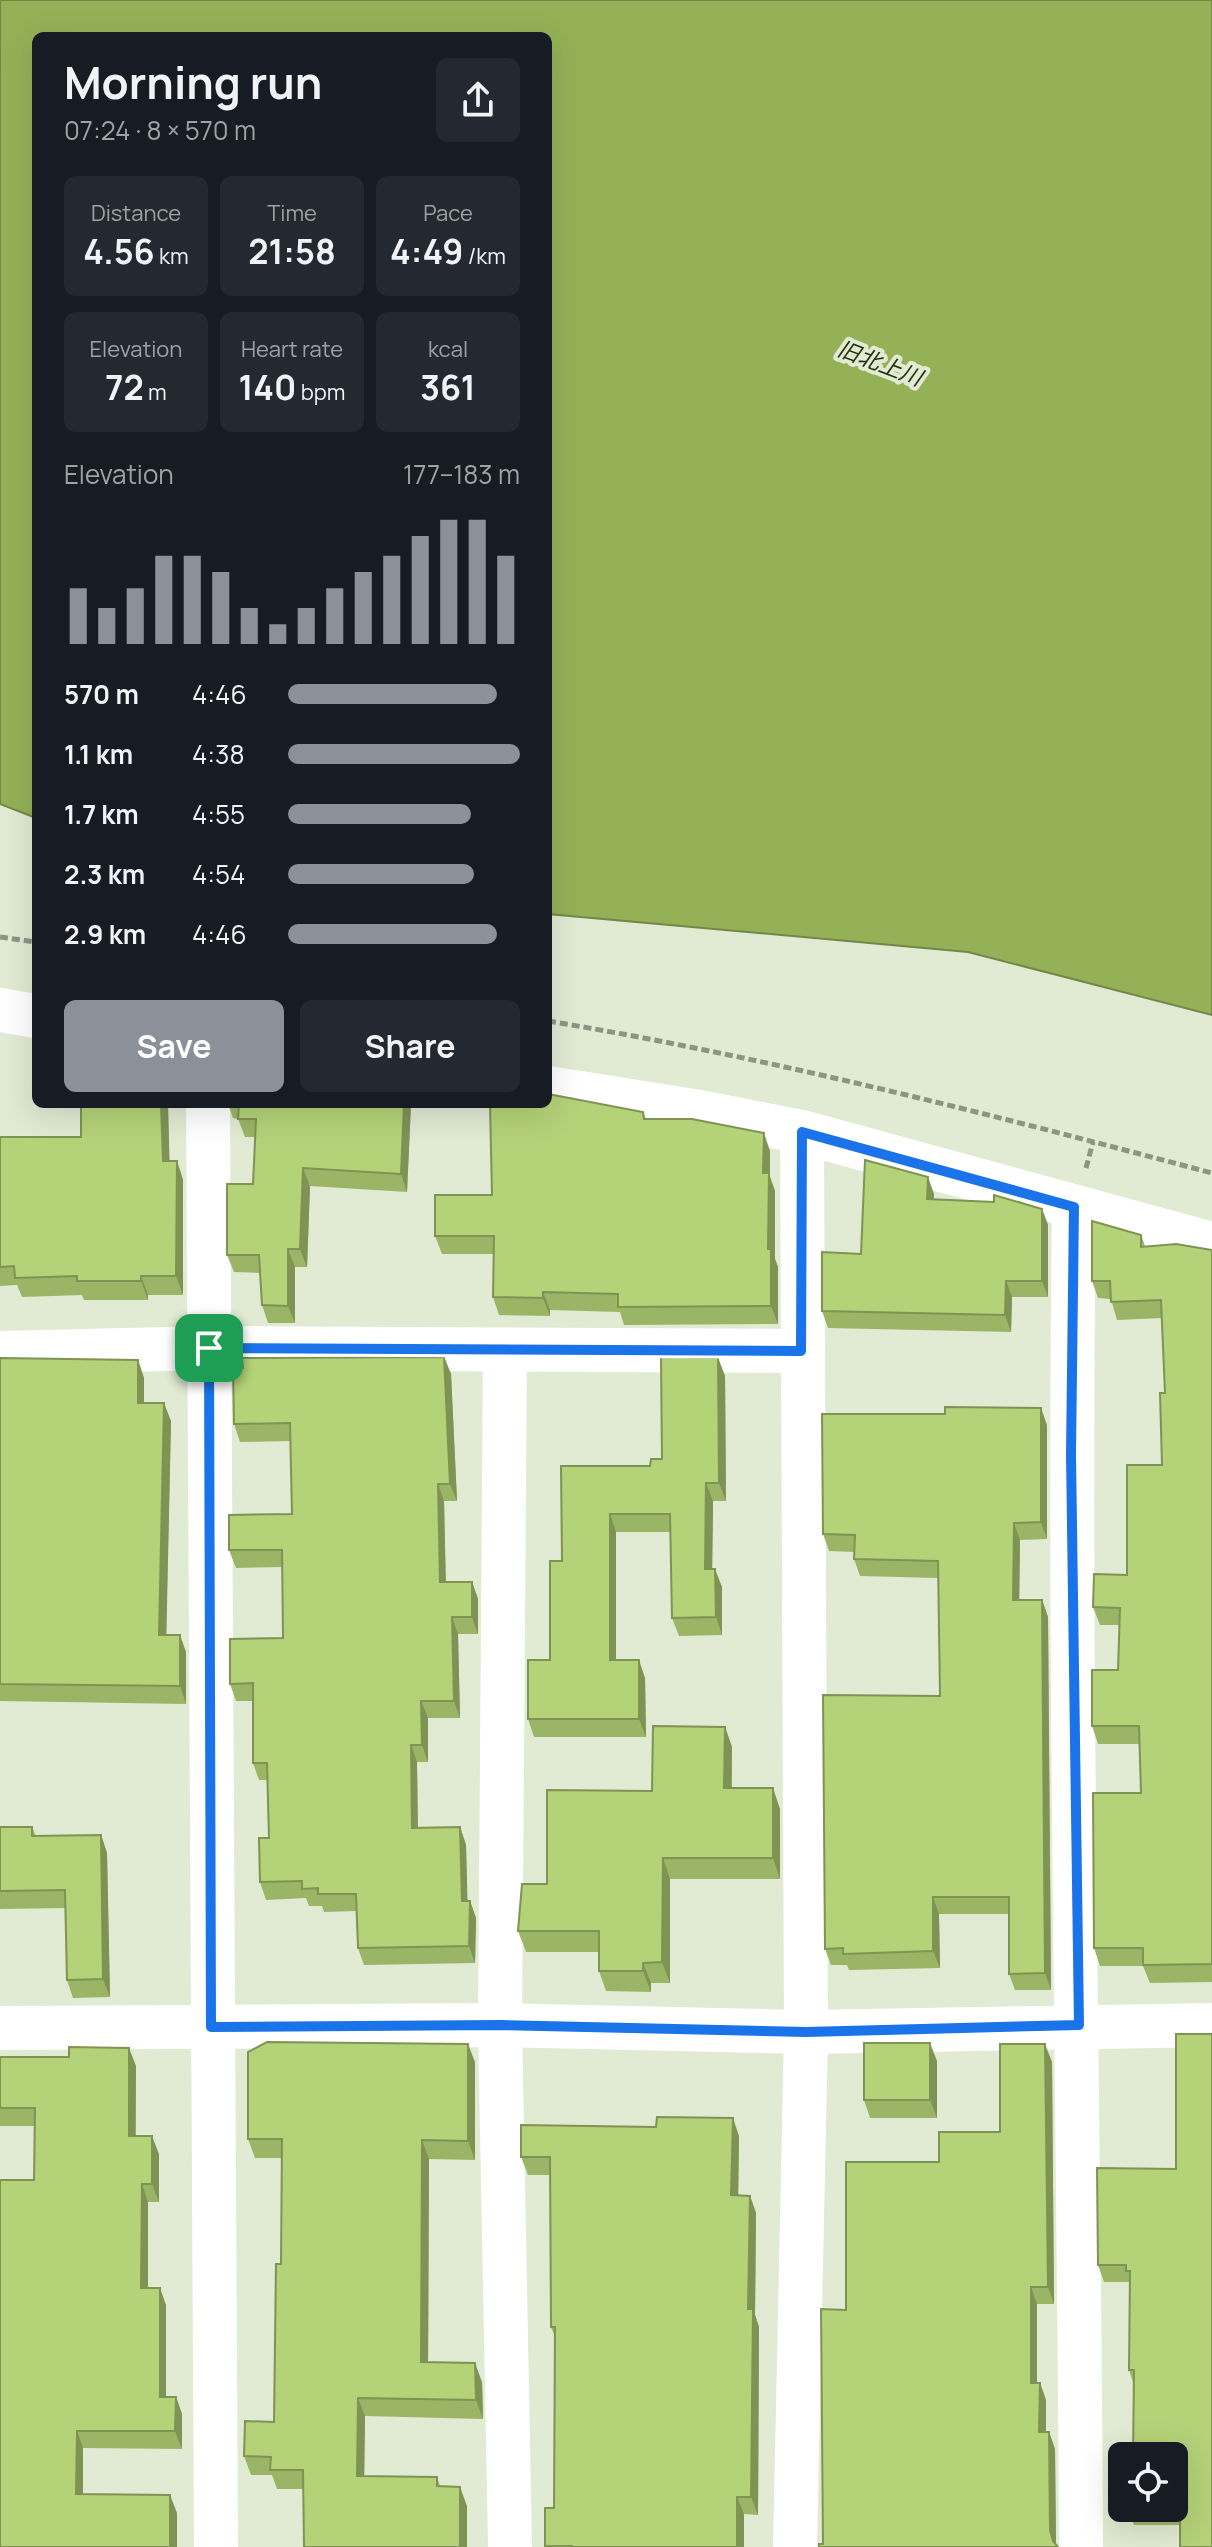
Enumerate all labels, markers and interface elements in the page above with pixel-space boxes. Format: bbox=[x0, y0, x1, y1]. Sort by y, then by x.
text: Morning run bbox=[64, 52, 322, 112]
button: share bbox=[436, 58, 520, 142]
text: 07:24 · 8 × 570 m bbox=[64, 112, 256, 148]
text: Distance bbox=[91, 198, 181, 228]
text: Time bbox=[267, 198, 317, 228]
text: Pace bbox=[423, 198, 473, 228]
text: 4.56 bbox=[83, 228, 155, 274]
text: 21:58 bbox=[248, 228, 336, 274]
text: 4:49 bbox=[390, 228, 463, 274]
text: km bbox=[155, 241, 189, 271]
text: /km bbox=[463, 241, 506, 271]
water label: 旧北上川 bbox=[834, 333, 928, 393]
text: Elevation bbox=[90, 334, 182, 364]
text: Heart rate bbox=[241, 334, 343, 364]
text: kcal bbox=[428, 334, 468, 364]
text: 72 bbox=[105, 364, 144, 410]
text: 140 bbox=[238, 364, 296, 410]
text: 361 bbox=[420, 364, 476, 410]
text: m bbox=[144, 377, 167, 407]
text: bpm bbox=[296, 377, 346, 407]
text: Elevation bbox=[64, 456, 174, 492]
text: 177–183 m bbox=[403, 456, 520, 492]
text: 570 m bbox=[64, 676, 139, 712]
text: 4:46 bbox=[192, 676, 247, 712]
text: 1.1 km bbox=[64, 736, 133, 772]
text: 4:38 bbox=[192, 736, 245, 772]
text: 1.7 km bbox=[64, 796, 139, 832]
text: 4:55 bbox=[192, 796, 245, 832]
text: 2.3 km bbox=[64, 856, 145, 892]
text: 4:54 bbox=[192, 856, 245, 892]
text: 2.9 km bbox=[64, 916, 146, 952]
text: 4:46 bbox=[192, 916, 247, 952]
button: Save bbox=[64, 1000, 284, 1092]
button: Share bbox=[300, 1000, 520, 1092]
pin bbox=[175, 1314, 243, 1382]
icon: arrive bbox=[187, 1326, 231, 1370]
map controls bbox=[1108, 2442, 1188, 2522]
button: locate bbox=[1108, 2442, 1188, 2522]

